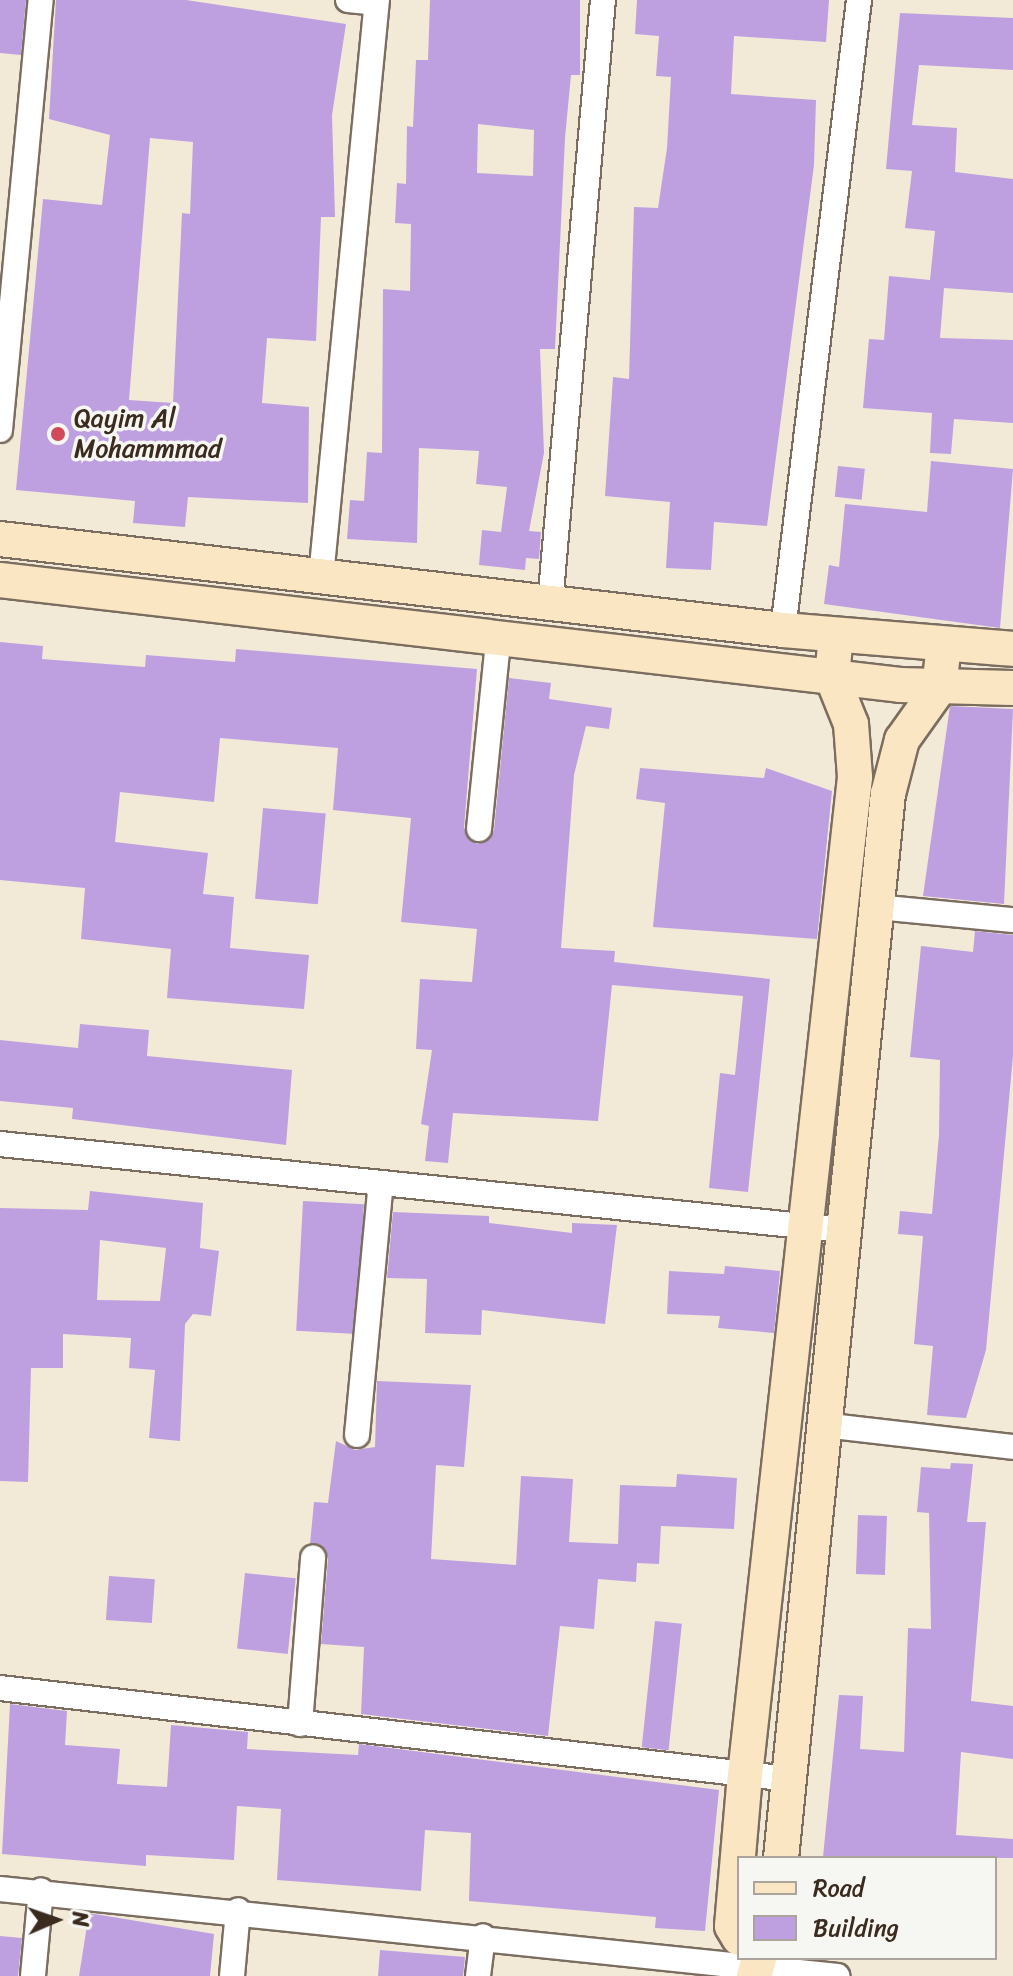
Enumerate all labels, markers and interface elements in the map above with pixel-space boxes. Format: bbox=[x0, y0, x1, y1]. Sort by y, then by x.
place label: Qayim Al Mohammmad bbox=[74, 403, 222, 464]
marker: Qayim Al Mohammmad bbox=[49, 425, 67, 443]
legend bbox=[737, 1856, 997, 1960]
text: Road bbox=[813, 1867, 864, 1909]
north arrow bbox=[16, 1880, 96, 1960]
text: Building bbox=[813, 1907, 899, 1949]
text: N bbox=[61, 1911, 100, 1927]

